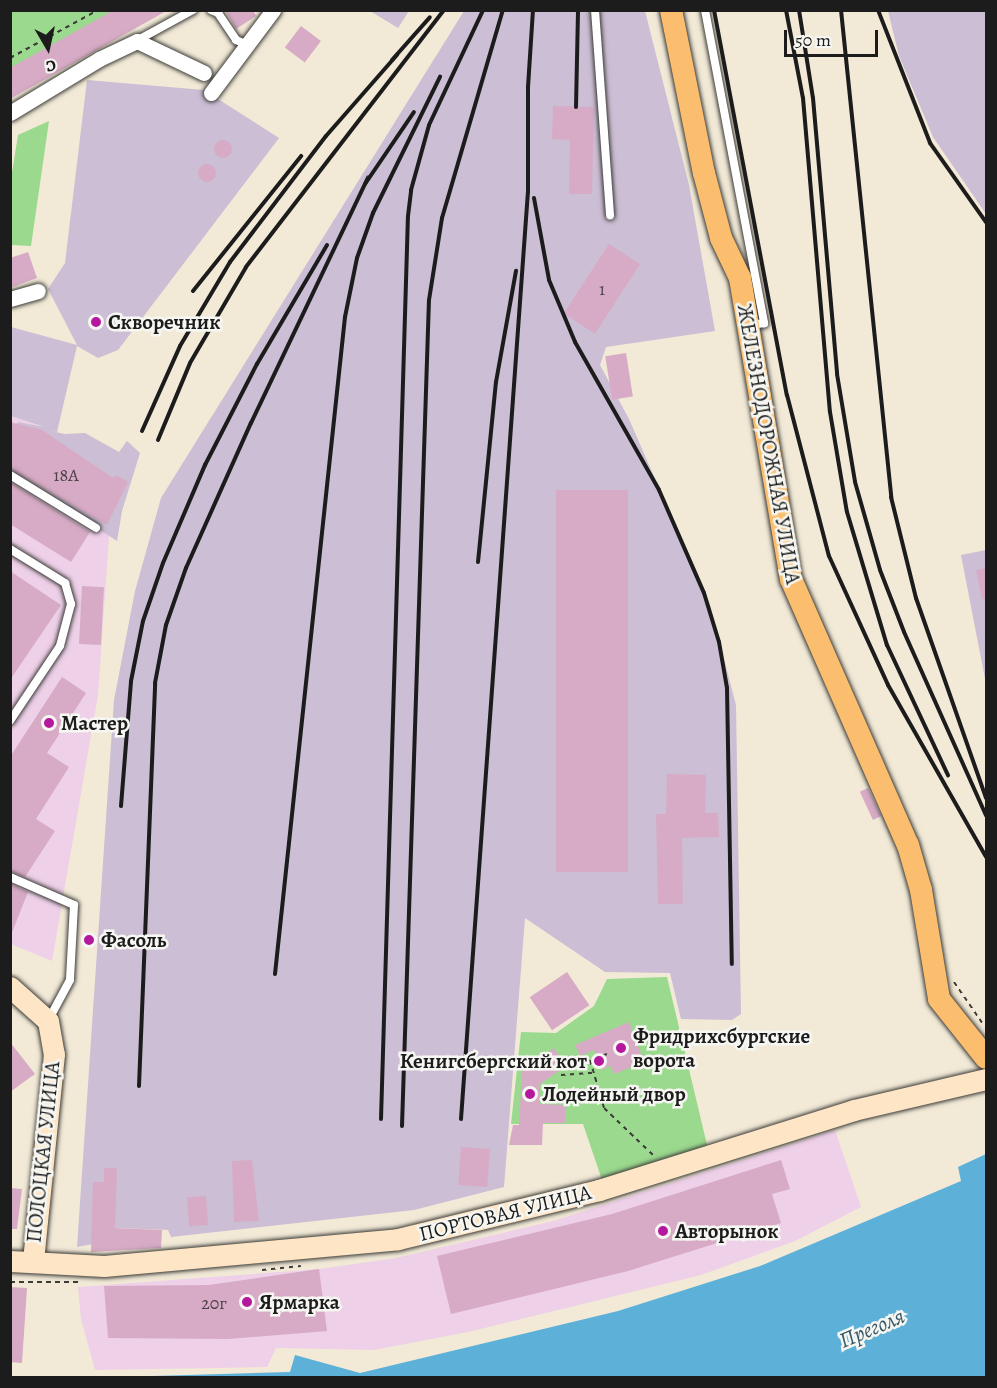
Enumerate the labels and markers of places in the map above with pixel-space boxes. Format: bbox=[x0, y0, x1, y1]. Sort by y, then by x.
place label: Скворечник bbox=[108, 309, 221, 335]
marker: Скворечник bbox=[89, 315, 103, 329]
place label: Мастер bbox=[61, 710, 128, 736]
marker: Мастер bbox=[42, 716, 56, 730]
place label: Фасоль bbox=[101, 927, 166, 953]
marker: Фасоль bbox=[82, 933, 96, 947]
place label: Фридрихсбургские ворота bbox=[633, 1023, 810, 1073]
marker: Фридрихсбургские ворота bbox=[614, 1041, 628, 1055]
place label: Кенигсбергский кот bbox=[400, 1048, 587, 1074]
marker: Кенигсбергский кот bbox=[592, 1054, 606, 1068]
place label: Лодейный двор bbox=[542, 1081, 686, 1107]
marker: Лодейный двор bbox=[523, 1087, 537, 1101]
place label: Авторынок bbox=[675, 1218, 779, 1244]
marker: Авторынок bbox=[656, 1224, 670, 1238]
place label: Ярмарка bbox=[259, 1289, 340, 1315]
marker: Ярмарка bbox=[240, 1295, 254, 1309]

